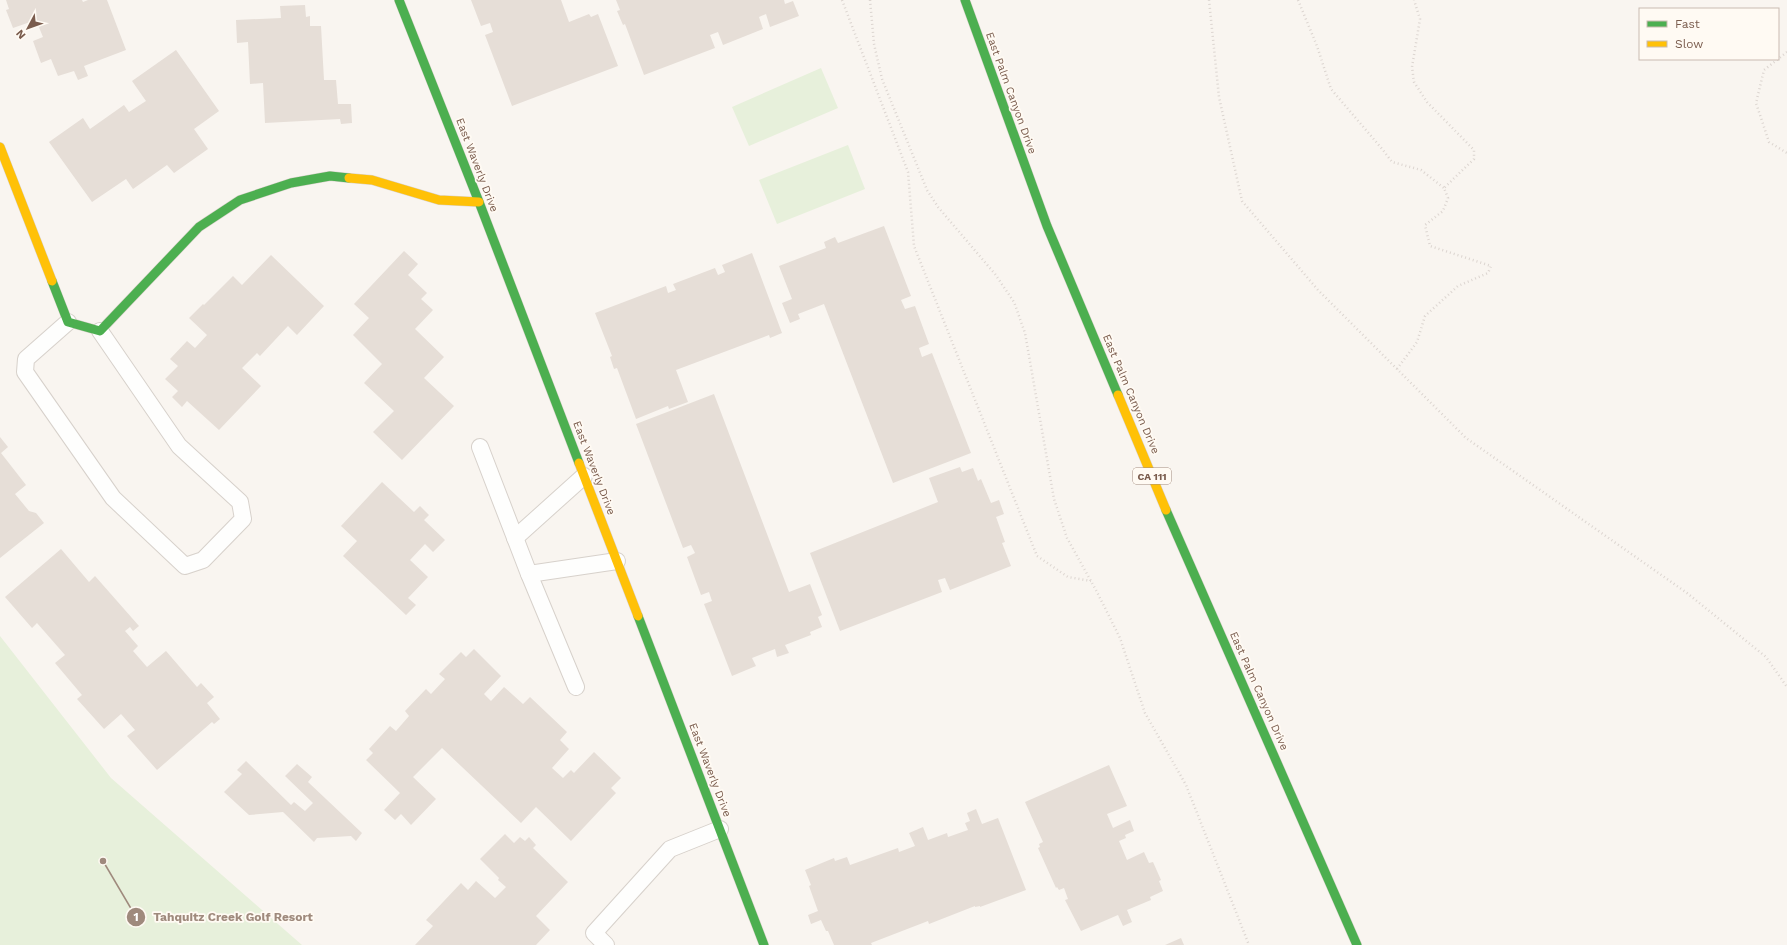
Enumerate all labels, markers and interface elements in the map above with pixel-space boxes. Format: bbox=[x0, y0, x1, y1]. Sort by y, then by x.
north arrow bbox=[8, 8, 48, 48]
legend bbox=[1639, 8, 1779, 60]
text: Fast bbox=[1675, 17, 1700, 31]
text: N bbox=[13, 27, 28, 42]
street label: East Palm Canyon Drive bbox=[983, 30, 1039, 156]
text: Slow bbox=[1675, 37, 1703, 51]
street label: East Waverly Drive bbox=[453, 116, 501, 214]
street label: East Palm Canyon Drive bbox=[1100, 332, 1162, 456]
street label: East Waverly Drive bbox=[570, 419, 618, 517]
road number: CA 111 bbox=[1133, 468, 1171, 484]
street label: East Palm Canyon Drive bbox=[1227, 630, 1291, 752]
street label: East Waverly Drive bbox=[686, 721, 734, 819]
callout: Tahquitz Creek Golf Resort bbox=[126, 905, 321, 929]
text: 1 bbox=[133, 910, 139, 924]
text: Tahquitz Creek Golf Resort bbox=[153, 910, 313, 924]

